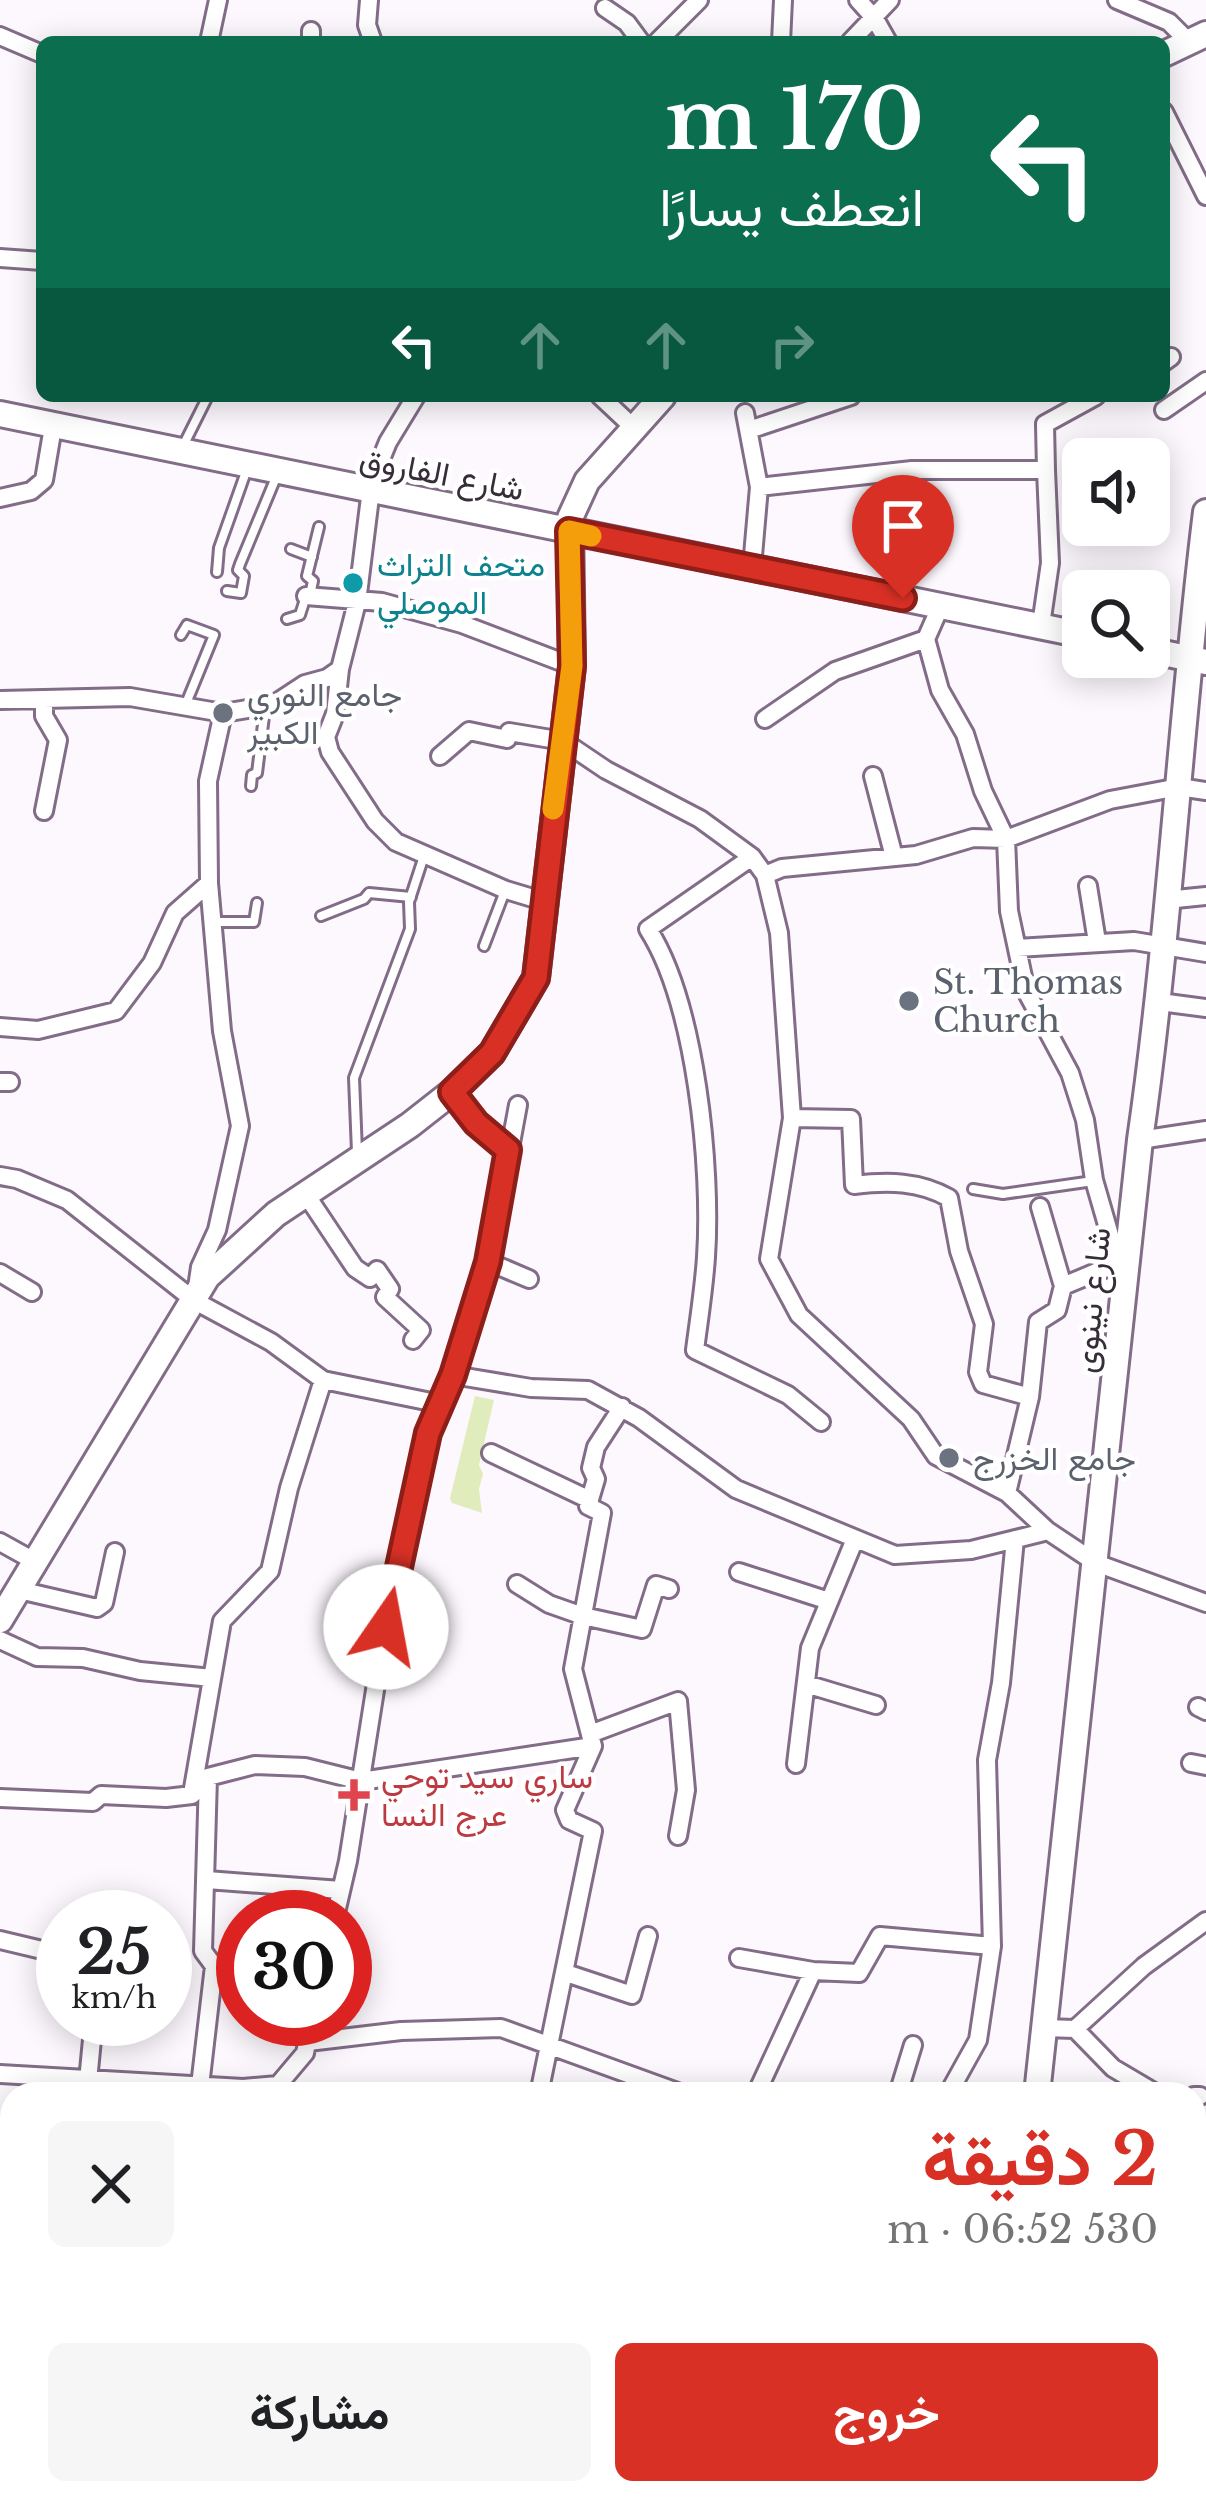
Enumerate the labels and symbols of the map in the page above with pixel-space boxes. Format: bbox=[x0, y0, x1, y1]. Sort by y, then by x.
street label: شارع الفاروق bbox=[356, 437, 527, 511]
pin bbox=[852, 475, 954, 598]
place label: متحف التراث الموصلي bbox=[377, 544, 545, 629]
marker: متحف التراث الموصلي bbox=[340, 570, 366, 596]
place label: جامع النوري الكبير bbox=[246, 674, 402, 753]
marker: جامع النوري الكبير bbox=[210, 700, 236, 726]
place label: St. Thomas Church bbox=[933, 962, 1123, 1041]
marker: St. Thomas Church bbox=[896, 988, 922, 1014]
street label: شارع نينوى bbox=[1063, 1225, 1122, 1375]
place label: جامع الخزرج bbox=[973, 1438, 1136, 1481]
marker: جامع الخزرج bbox=[936, 1445, 962, 1471]
position arrow bbox=[323, 1564, 449, 1690]
place label: ساري سيد توحي عرج النسا bbox=[381, 1756, 593, 1837]
marker: ساري سيد توحي عرج النسا bbox=[338, 1779, 370, 1811]
speed limit sign: 30 bbox=[216, 1890, 372, 2046]

